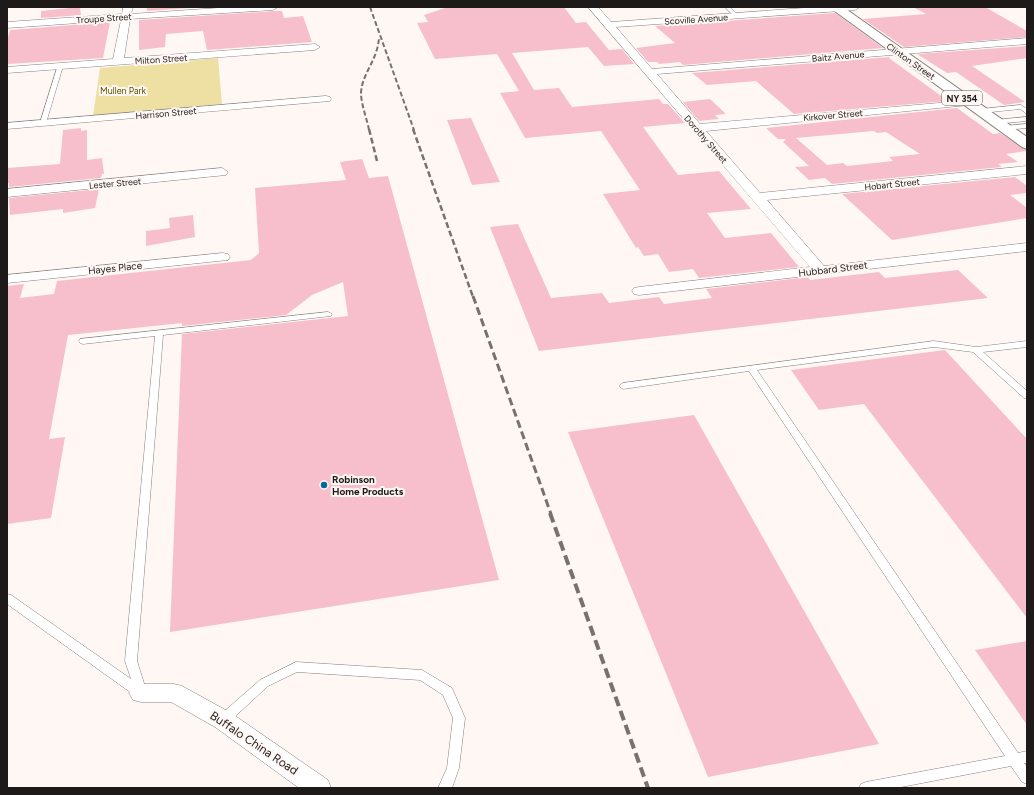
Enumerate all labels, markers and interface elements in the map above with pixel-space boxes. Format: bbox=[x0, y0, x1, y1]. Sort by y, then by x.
street label: Troupe Street bbox=[76, 11, 133, 25]
street label: Scoville Avenue bbox=[664, 11, 728, 27]
street label: Clinton Street bbox=[885, 40, 938, 82]
street label: Baitz Avenue bbox=[811, 48, 865, 64]
street label: Milton Street bbox=[134, 52, 188, 66]
park label: Mullen Park bbox=[100, 85, 147, 96]
road number: NY 354 bbox=[942, 91, 982, 105]
street label: Harrison Street bbox=[135, 105, 198, 121]
street label: Kirkover Street bbox=[803, 107, 864, 123]
street label: Dorothy Street bbox=[682, 113, 730, 166]
street label: Lester Street bbox=[88, 175, 142, 191]
street label: Hobart Street bbox=[864, 176, 921, 192]
street label: Hubbard Street bbox=[798, 258, 869, 280]
street label: Hayes Place bbox=[87, 259, 143, 277]
place label: Robinson Home Products bbox=[332, 473, 404, 498]
marker: Robinson Home Products bbox=[319, 480, 329, 490]
street label: Buffalo China Road bbox=[207, 708, 301, 778]

